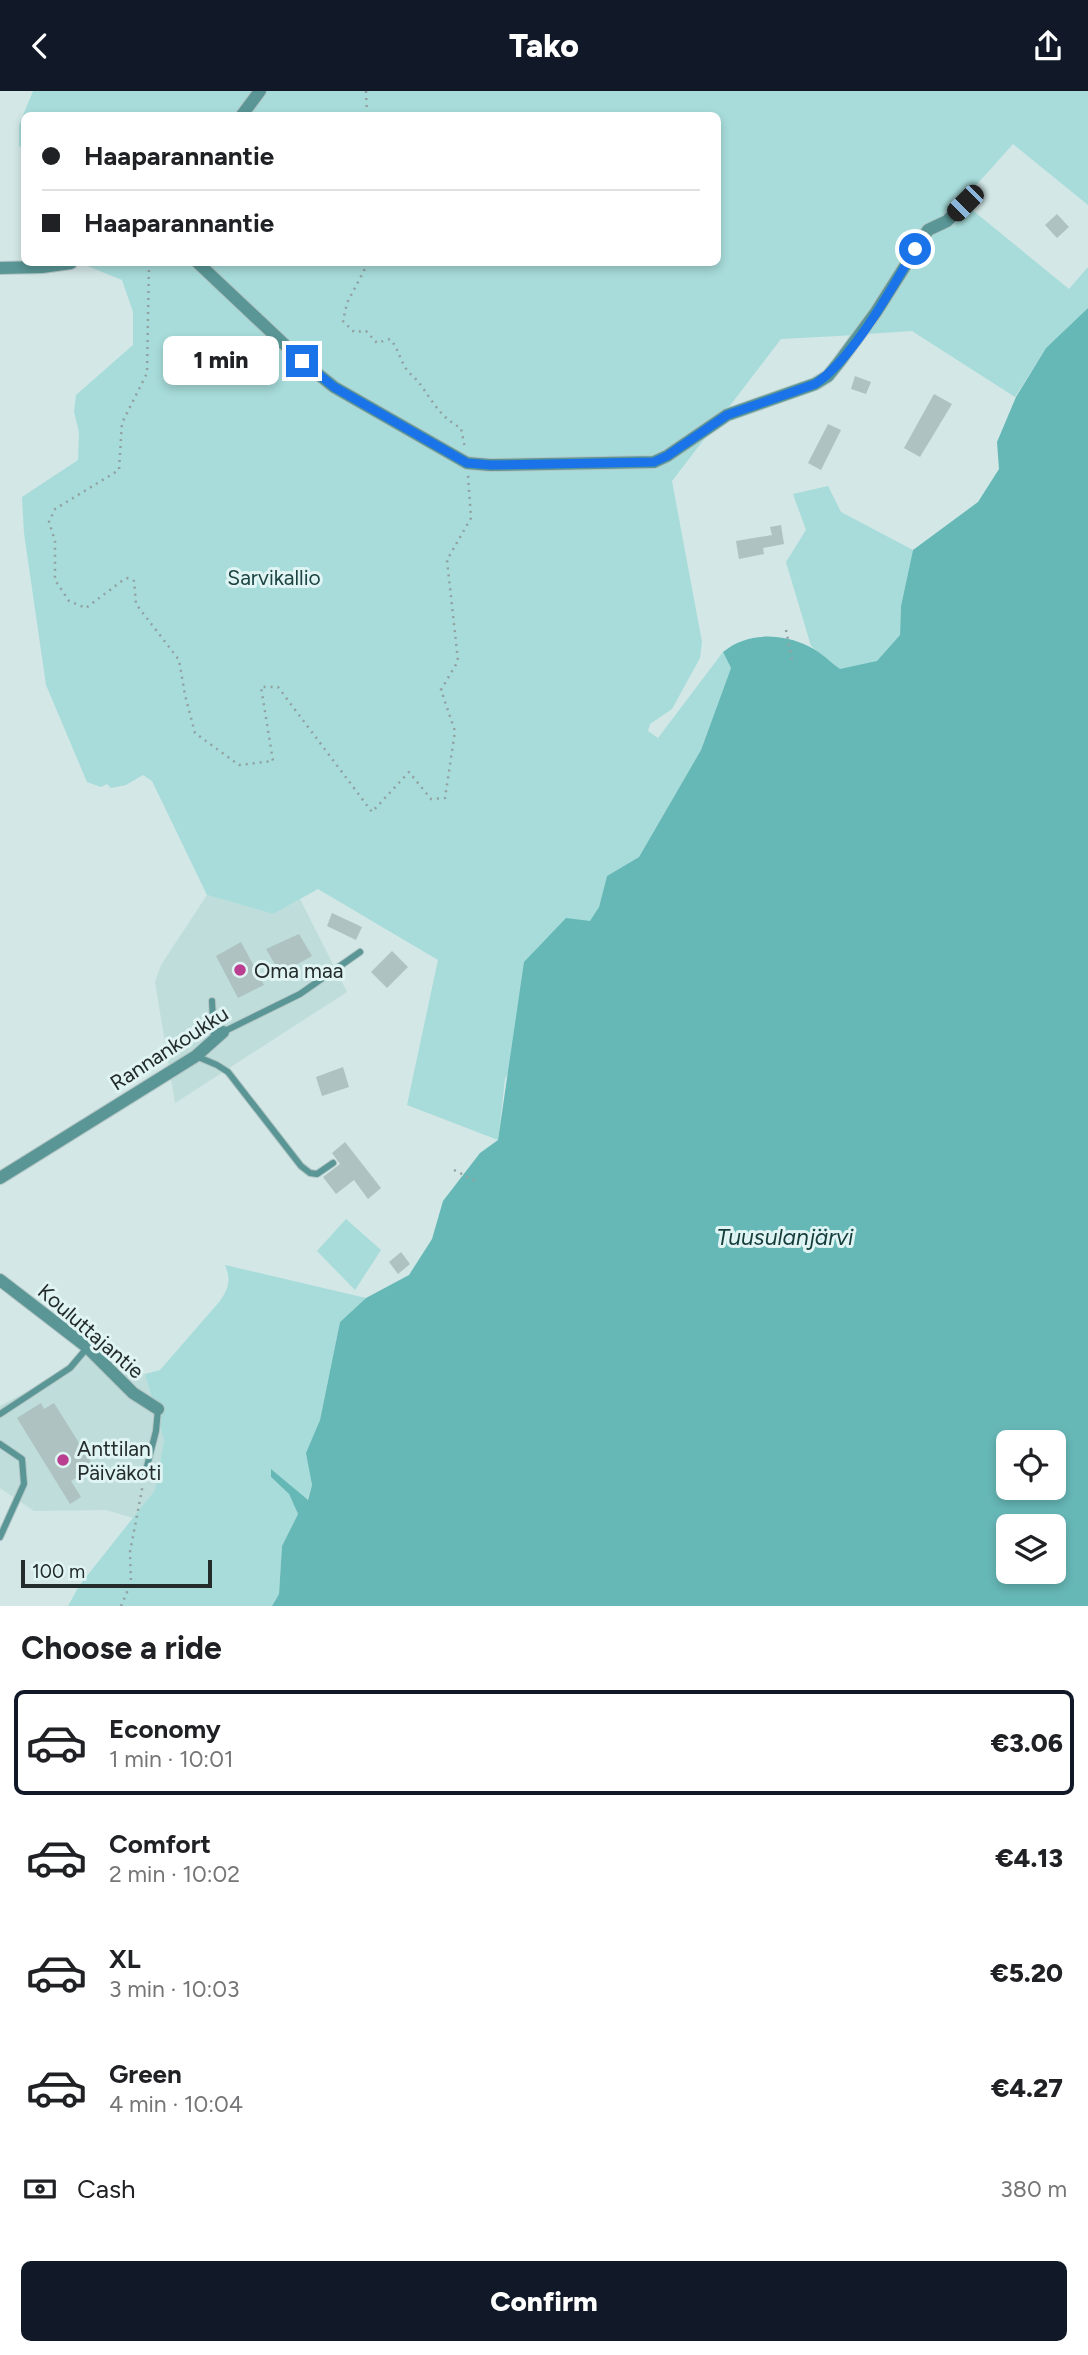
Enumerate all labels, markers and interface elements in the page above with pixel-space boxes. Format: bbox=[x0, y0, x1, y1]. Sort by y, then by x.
icon: back bbox=[21, 27, 59, 65]
text: Tako bbox=[509, 27, 579, 65]
icon: share bbox=[1029, 27, 1067, 65]
text: Haaparannantie bbox=[84, 140, 274, 172]
car bbox=[943, 181, 988, 225]
text: Haaparannantie bbox=[84, 207, 274, 239]
route start bbox=[899, 233, 931, 265]
callout: 1 min bbox=[162, 337, 278, 385]
route end bbox=[286, 345, 318, 377]
text: 1 min bbox=[194, 346, 248, 374]
park label: Sarvikallio bbox=[227, 565, 321, 590]
place label: Oma maa bbox=[254, 958, 343, 983]
marker: Oma maa bbox=[232, 962, 248, 978]
street label: Rannankoukku bbox=[105, 1001, 233, 1095]
water label: Tuusulanjärvi bbox=[717, 1223, 854, 1251]
street label: Kouluttajantie bbox=[33, 1278, 149, 1384]
map controls bbox=[996, 1430, 1066, 1584]
button: locate bbox=[996, 1430, 1066, 1500]
place label: Anttilan Päiväkoti bbox=[77, 1436, 161, 1485]
marker: Anttilan Päiväkoti bbox=[55, 1452, 71, 1468]
button: layers bbox=[996, 1514, 1066, 1584]
scale bar bbox=[21, 1557, 212, 1589]
text: 100 m bbox=[32, 1560, 85, 1583]
text: Choose a ride bbox=[21, 1629, 222, 1667]
icon: car bbox=[25, 1711, 88, 1774]
text: Economy bbox=[109, 1713, 221, 1745]
text: €3.06 bbox=[991, 1727, 1063, 1759]
text: 1 min · 10:01 bbox=[109, 1745, 233, 1773]
icon: car bbox=[25, 1826, 88, 1889]
text: Comfort bbox=[109, 1828, 211, 1860]
text: €4.13 bbox=[995, 1842, 1063, 1874]
text: 2 min · 10:02 bbox=[109, 1860, 240, 1888]
icon: car bbox=[25, 1941, 88, 2004]
text: XL bbox=[109, 1943, 141, 1975]
text: €5.20 bbox=[990, 1957, 1063, 1989]
text: 3 min · 10:03 bbox=[109, 1975, 239, 2003]
icon: car bbox=[25, 2056, 88, 2119]
text: Green bbox=[109, 2058, 182, 2090]
text: €4.27 bbox=[991, 2072, 1063, 2104]
text: 4 min · 10:04 bbox=[109, 2090, 243, 2118]
icon: cash bbox=[21, 2170, 59, 2208]
text: Cash bbox=[77, 2173, 136, 2205]
text: 380 m bbox=[1000, 2175, 1067, 2203]
button: Confirm bbox=[21, 2261, 1067, 2341]

